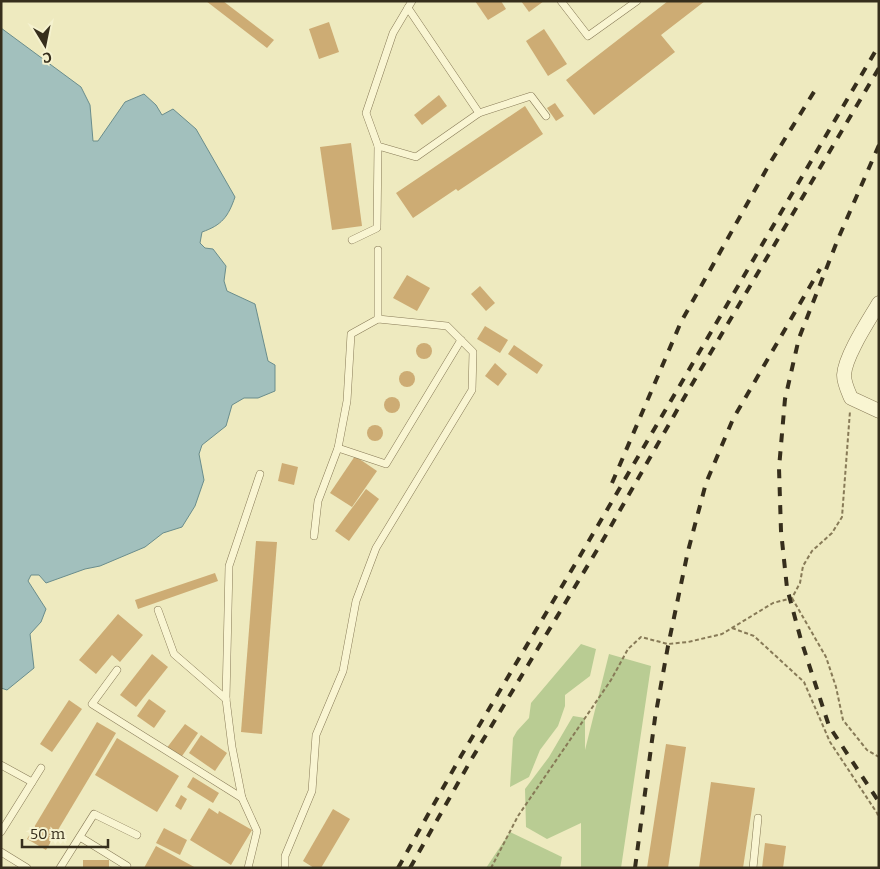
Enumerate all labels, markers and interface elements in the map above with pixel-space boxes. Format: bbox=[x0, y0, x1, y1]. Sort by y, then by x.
north arrow bbox=[20, 20, 70, 70]
text: С bbox=[41, 48, 53, 66]
scale bar bbox=[22, 816, 109, 848]
text: 50 m bbox=[30, 825, 66, 843]

